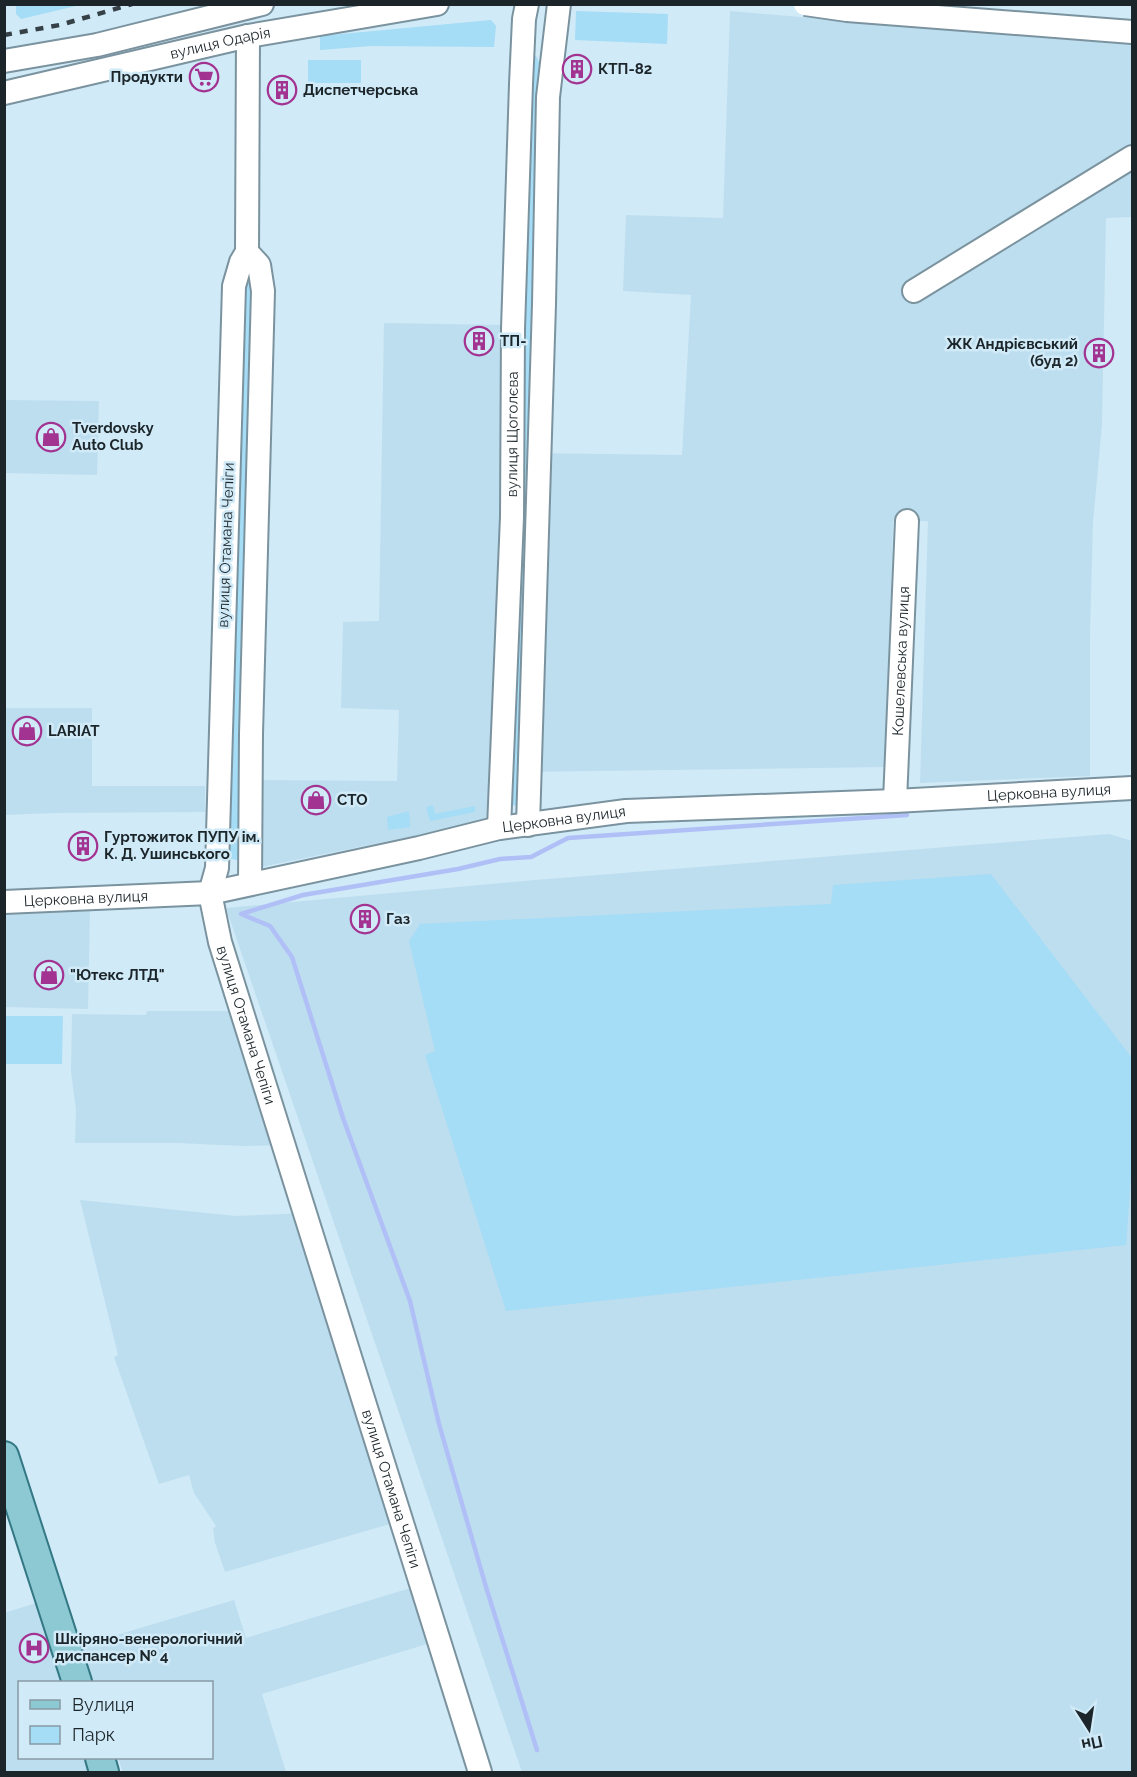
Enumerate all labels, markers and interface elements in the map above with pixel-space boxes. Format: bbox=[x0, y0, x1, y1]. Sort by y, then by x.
street label: вулиця Одарія bbox=[168, 23, 272, 63]
building icon: КТП-82 bbox=[561, 53, 593, 85]
place label: КТП-82 bbox=[598, 60, 652, 78]
supermarket icon: Продукти bbox=[188, 61, 220, 93]
place label: Продукти bbox=[111, 68, 183, 86]
building icon: Диспетчерська bbox=[266, 74, 298, 106]
place label: Диспетчерська bbox=[303, 81, 418, 99]
building icon: ТП- bbox=[463, 325, 495, 357]
place label: ТП- bbox=[500, 332, 526, 350]
place label: ЖК Андрієвський (буд 2) bbox=[946, 335, 1078, 370]
building icon: ЖК Андрієвський (буд 2) bbox=[1083, 337, 1115, 369]
street label: вулиця Щоголєва bbox=[503, 371, 522, 497]
place label: Tverdovsky Auto Club bbox=[72, 419, 155, 454]
shop icon: Tverdovsky Auto Club bbox=[35, 421, 67, 453]
street label: вулиця Отамана Чепіги bbox=[214, 462, 238, 628]
street label: Кошелевська вулиця bbox=[889, 586, 913, 736]
shop icon: LARIAT bbox=[11, 715, 43, 747]
place label: LARIAT bbox=[48, 722, 100, 740]
street label: Церковна вулиця bbox=[986, 780, 1112, 805]
shop icon: СТО bbox=[300, 784, 332, 816]
place label: СТО bbox=[337, 791, 368, 809]
street label: Церковна вулиця bbox=[501, 802, 627, 836]
place label: Гуртожиток ПУПУ ім. К. Д. Ушинського bbox=[104, 828, 260, 863]
building icon: Гуртожиток ПУПУ ім. К. Д. Ушинського bbox=[67, 830, 99, 862]
street label: Церковна вулиця bbox=[23, 887, 148, 910]
building icon: Газ bbox=[349, 903, 381, 935]
place label: Газ bbox=[386, 910, 410, 928]
street label: вулиця Отамана Чепіги bbox=[213, 944, 279, 1107]
shop icon: "Ютекс ЛТД" bbox=[33, 959, 65, 991]
place label: "Ютекс ЛТД" bbox=[70, 966, 165, 984]
street label: вулиця Отамана Чепіги bbox=[358, 1407, 425, 1570]
place label: Шкіряно-венерологічний диспансер № 4 bbox=[55, 1630, 243, 1665]
hospital icon: Шкіряно-венерологічний диспансер № 4 bbox=[18, 1632, 50, 1664]
legend bbox=[18, 1681, 213, 1759]
text: Вулиця bbox=[72, 1694, 134, 1715]
north arrow bbox=[1059, 1699, 1119, 1759]
text: Парк bbox=[72, 1724, 115, 1745]
text: Пн bbox=[1080, 1732, 1104, 1755]

